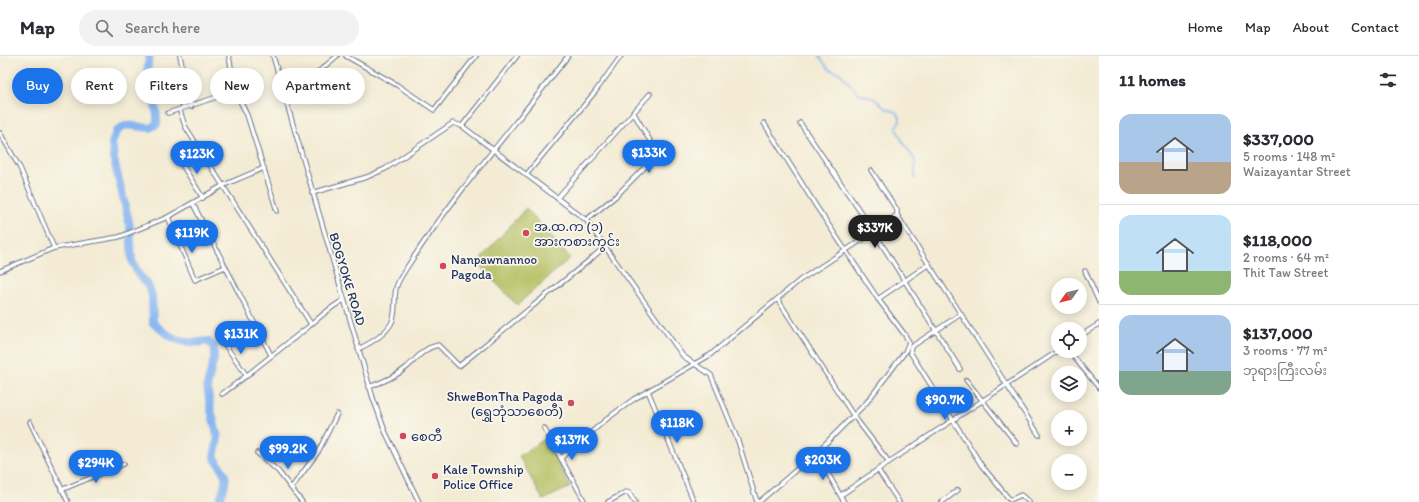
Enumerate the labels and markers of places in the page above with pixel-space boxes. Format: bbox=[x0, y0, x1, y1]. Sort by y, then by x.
pin: $133K bbox=[621, 140, 677, 174]
pin: $123K bbox=[169, 141, 225, 175]
pin: $337K bbox=[847, 215, 903, 249]
place label: အ.ထ.က (၁) အားကစားကွင်း bbox=[534, 219, 620, 252]
pin: $119K bbox=[164, 220, 220, 254]
marker: အ.ထ.က (၁) အားကစားကွင်း bbox=[521, 228, 531, 238]
place label: Nanpawnannoo Pagoda bbox=[451, 252, 538, 282]
marker: Nanpawnannoo Pagoda bbox=[438, 261, 448, 271]
pin: $131K bbox=[213, 321, 269, 355]
pin: $90.7K bbox=[912, 387, 978, 421]
place label: ShweBonTha Pagoda (ရွှေဘုံသာစေတီ) bbox=[447, 389, 563, 422]
marker: ShweBonTha Pagoda (ရွှေဘုံသာစေတီ) bbox=[566, 398, 576, 408]
pin: $118K bbox=[649, 410, 705, 444]
pin: $137K bbox=[544, 427, 600, 461]
place label: စေတီ bbox=[411, 428, 442, 444]
marker: စေတီ bbox=[398, 431, 408, 441]
pin: $99.2K bbox=[255, 436, 321, 470]
pin: $203K bbox=[795, 447, 851, 481]
pin: $294K bbox=[68, 450, 124, 484]
place label: Kale Township Police Office bbox=[443, 462, 524, 492]
marker: Kale Township Police Office bbox=[430, 471, 440, 481]

